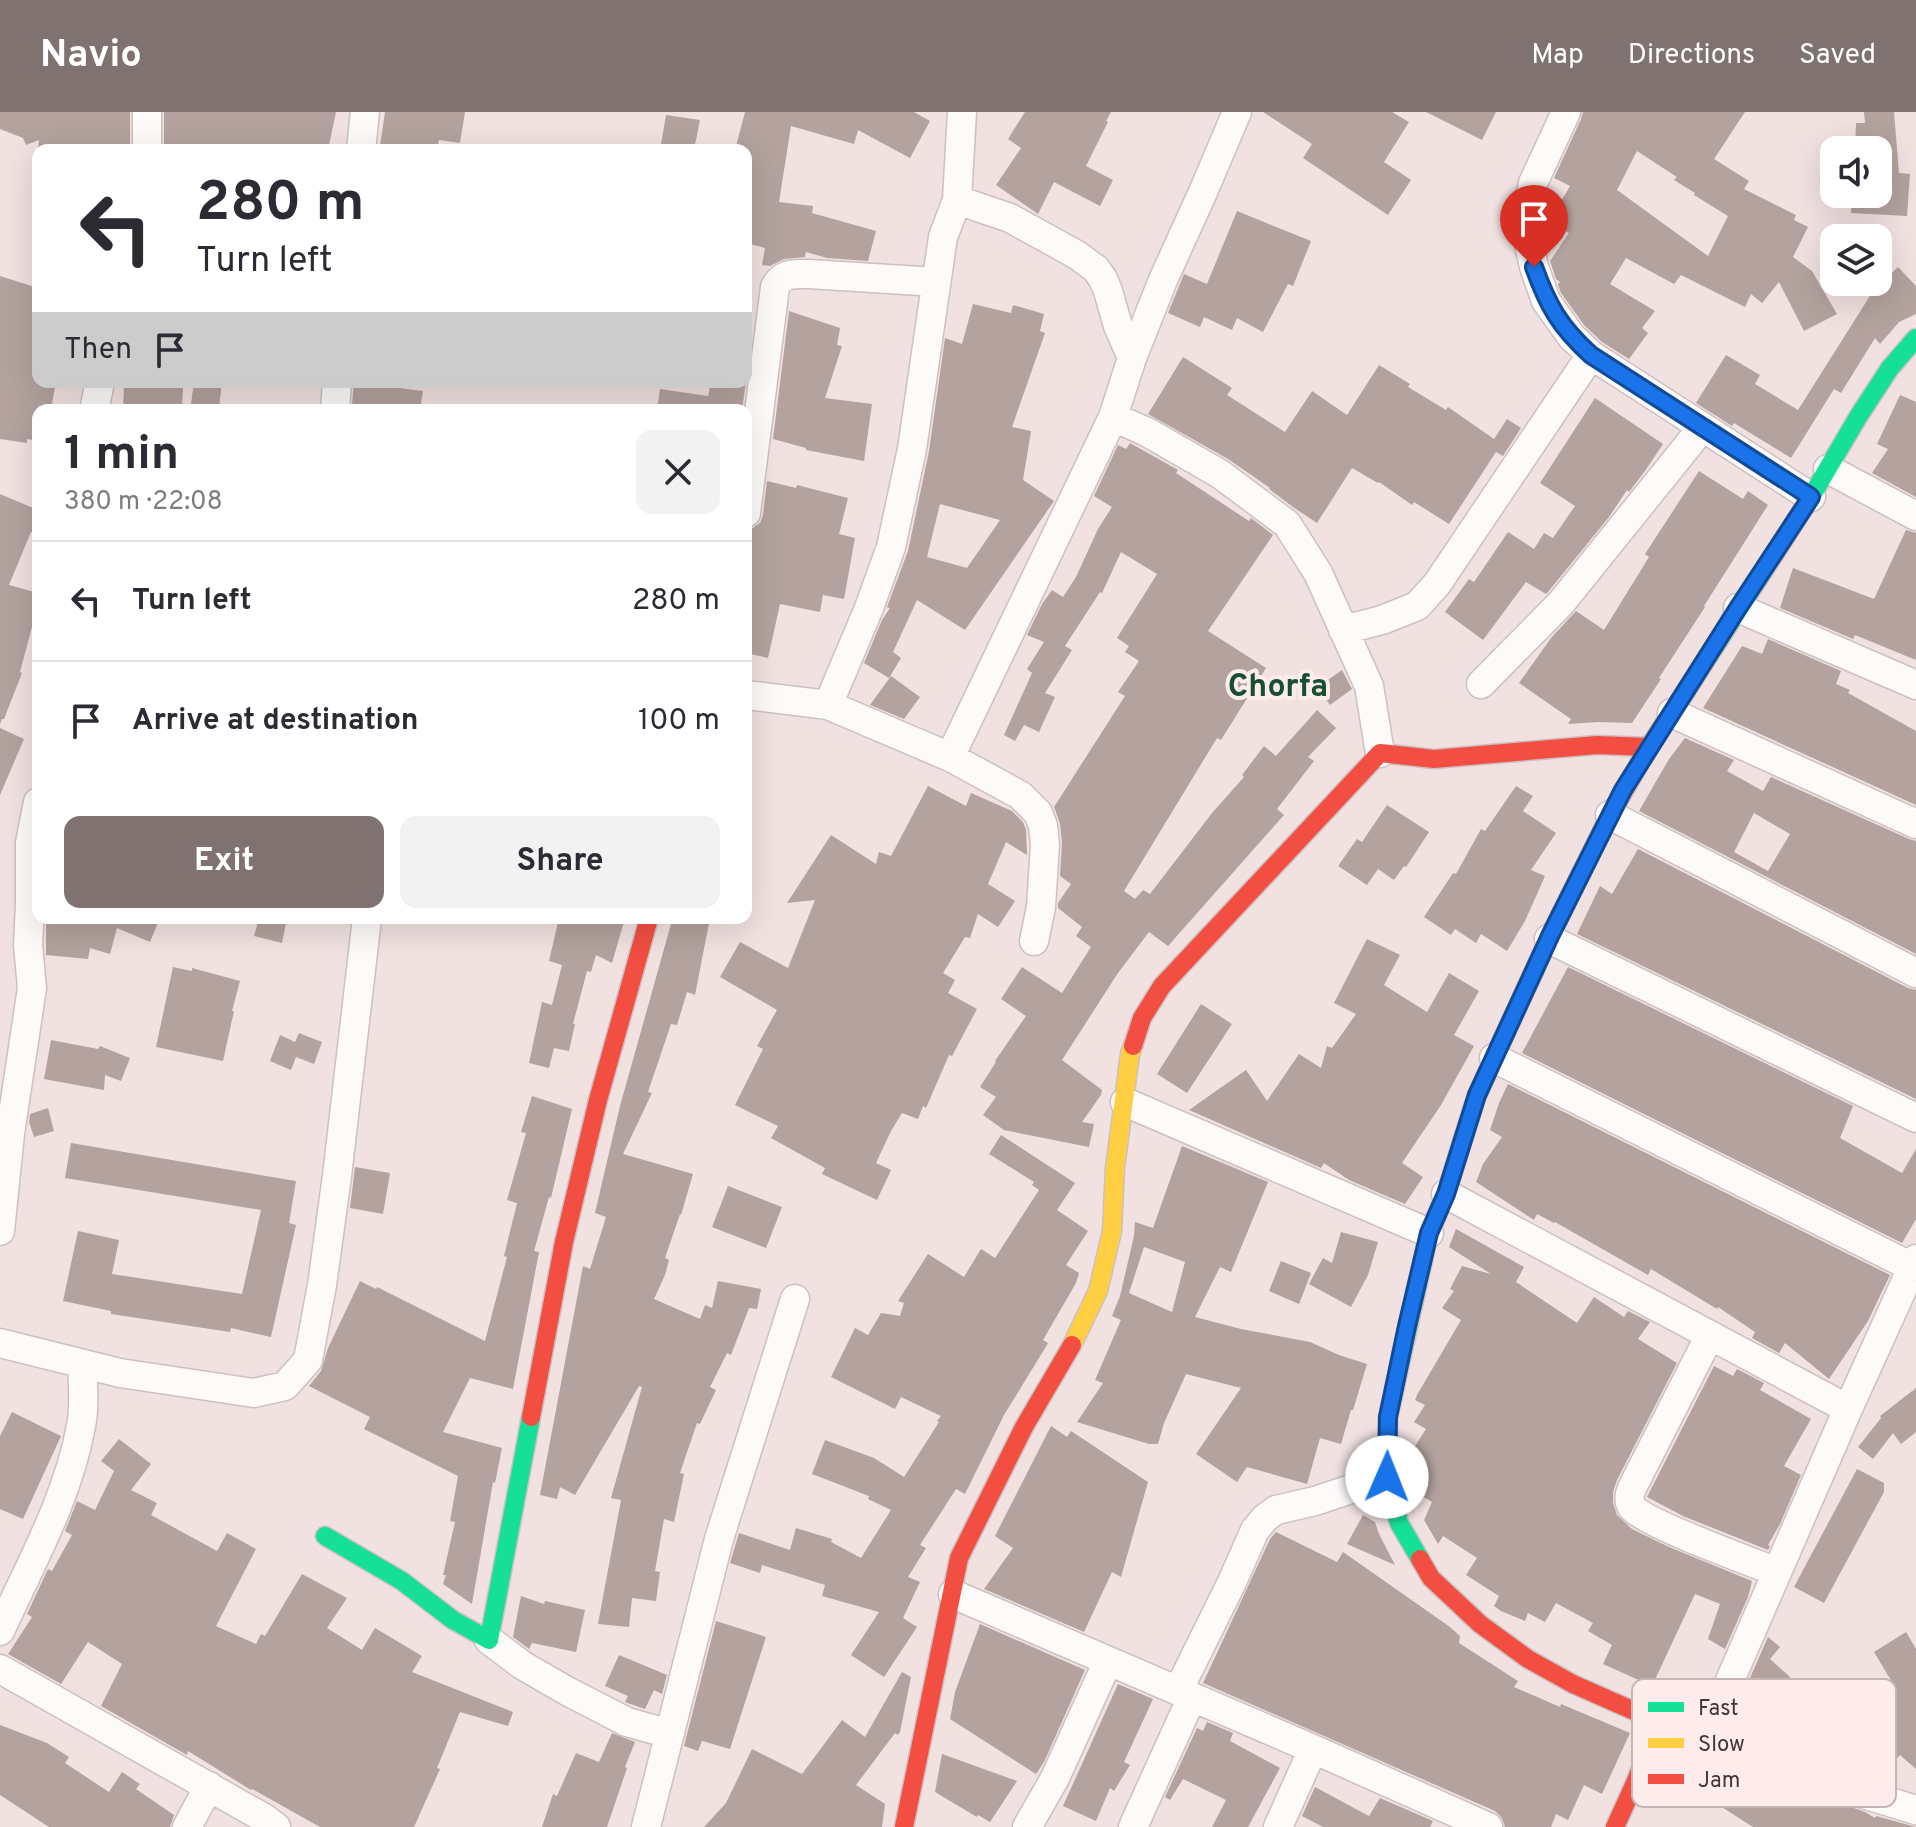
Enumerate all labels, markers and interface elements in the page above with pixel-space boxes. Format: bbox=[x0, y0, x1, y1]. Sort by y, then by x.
text: Navio bbox=[40, 32, 142, 81]
text: Map bbox=[1531, 38, 1584, 74]
text: Directions bbox=[1628, 38, 1755, 74]
text: Saved bbox=[1799, 38, 1876, 74]
map controls bbox=[1820, 136, 1892, 296]
button: sound bbox=[1820, 136, 1892, 208]
text: 280 m bbox=[196, 170, 364, 240]
icon: left bbox=[64, 176, 168, 280]
pin bbox=[1500, 185, 1568, 267]
icon: arrive bbox=[1512, 197, 1556, 241]
button: layers bbox=[1820, 224, 1892, 296]
text: Turn left bbox=[196, 239, 333, 285]
icon: arrive bbox=[148, 328, 192, 372]
text: Then bbox=[64, 332, 132, 369]
text: 1 min bbox=[64, 426, 179, 486]
button: close bbox=[636, 430, 720, 514]
text: 380 m · 22:08 bbox=[64, 486, 223, 519]
icon: left bbox=[64, 579, 108, 623]
text: Turn left bbox=[132, 583, 252, 620]
text: 280 m bbox=[632, 583, 720, 620]
district label: Chorfa bbox=[1228, 668, 1328, 708]
icon: arrive bbox=[64, 699, 108, 743]
text: Arrive at destination bbox=[132, 703, 418, 740]
text: 100 m bbox=[638, 703, 720, 740]
button: Exit bbox=[64, 816, 384, 908]
button: Share bbox=[400, 816, 720, 908]
position arrow bbox=[1345, 1435, 1429, 1519]
legend bbox=[1632, 1679, 1896, 1807]
text: Fast bbox=[1698, 1696, 1739, 1723]
text: Slow bbox=[1698, 1732, 1745, 1759]
text: Jam bbox=[1698, 1768, 1741, 1795]

